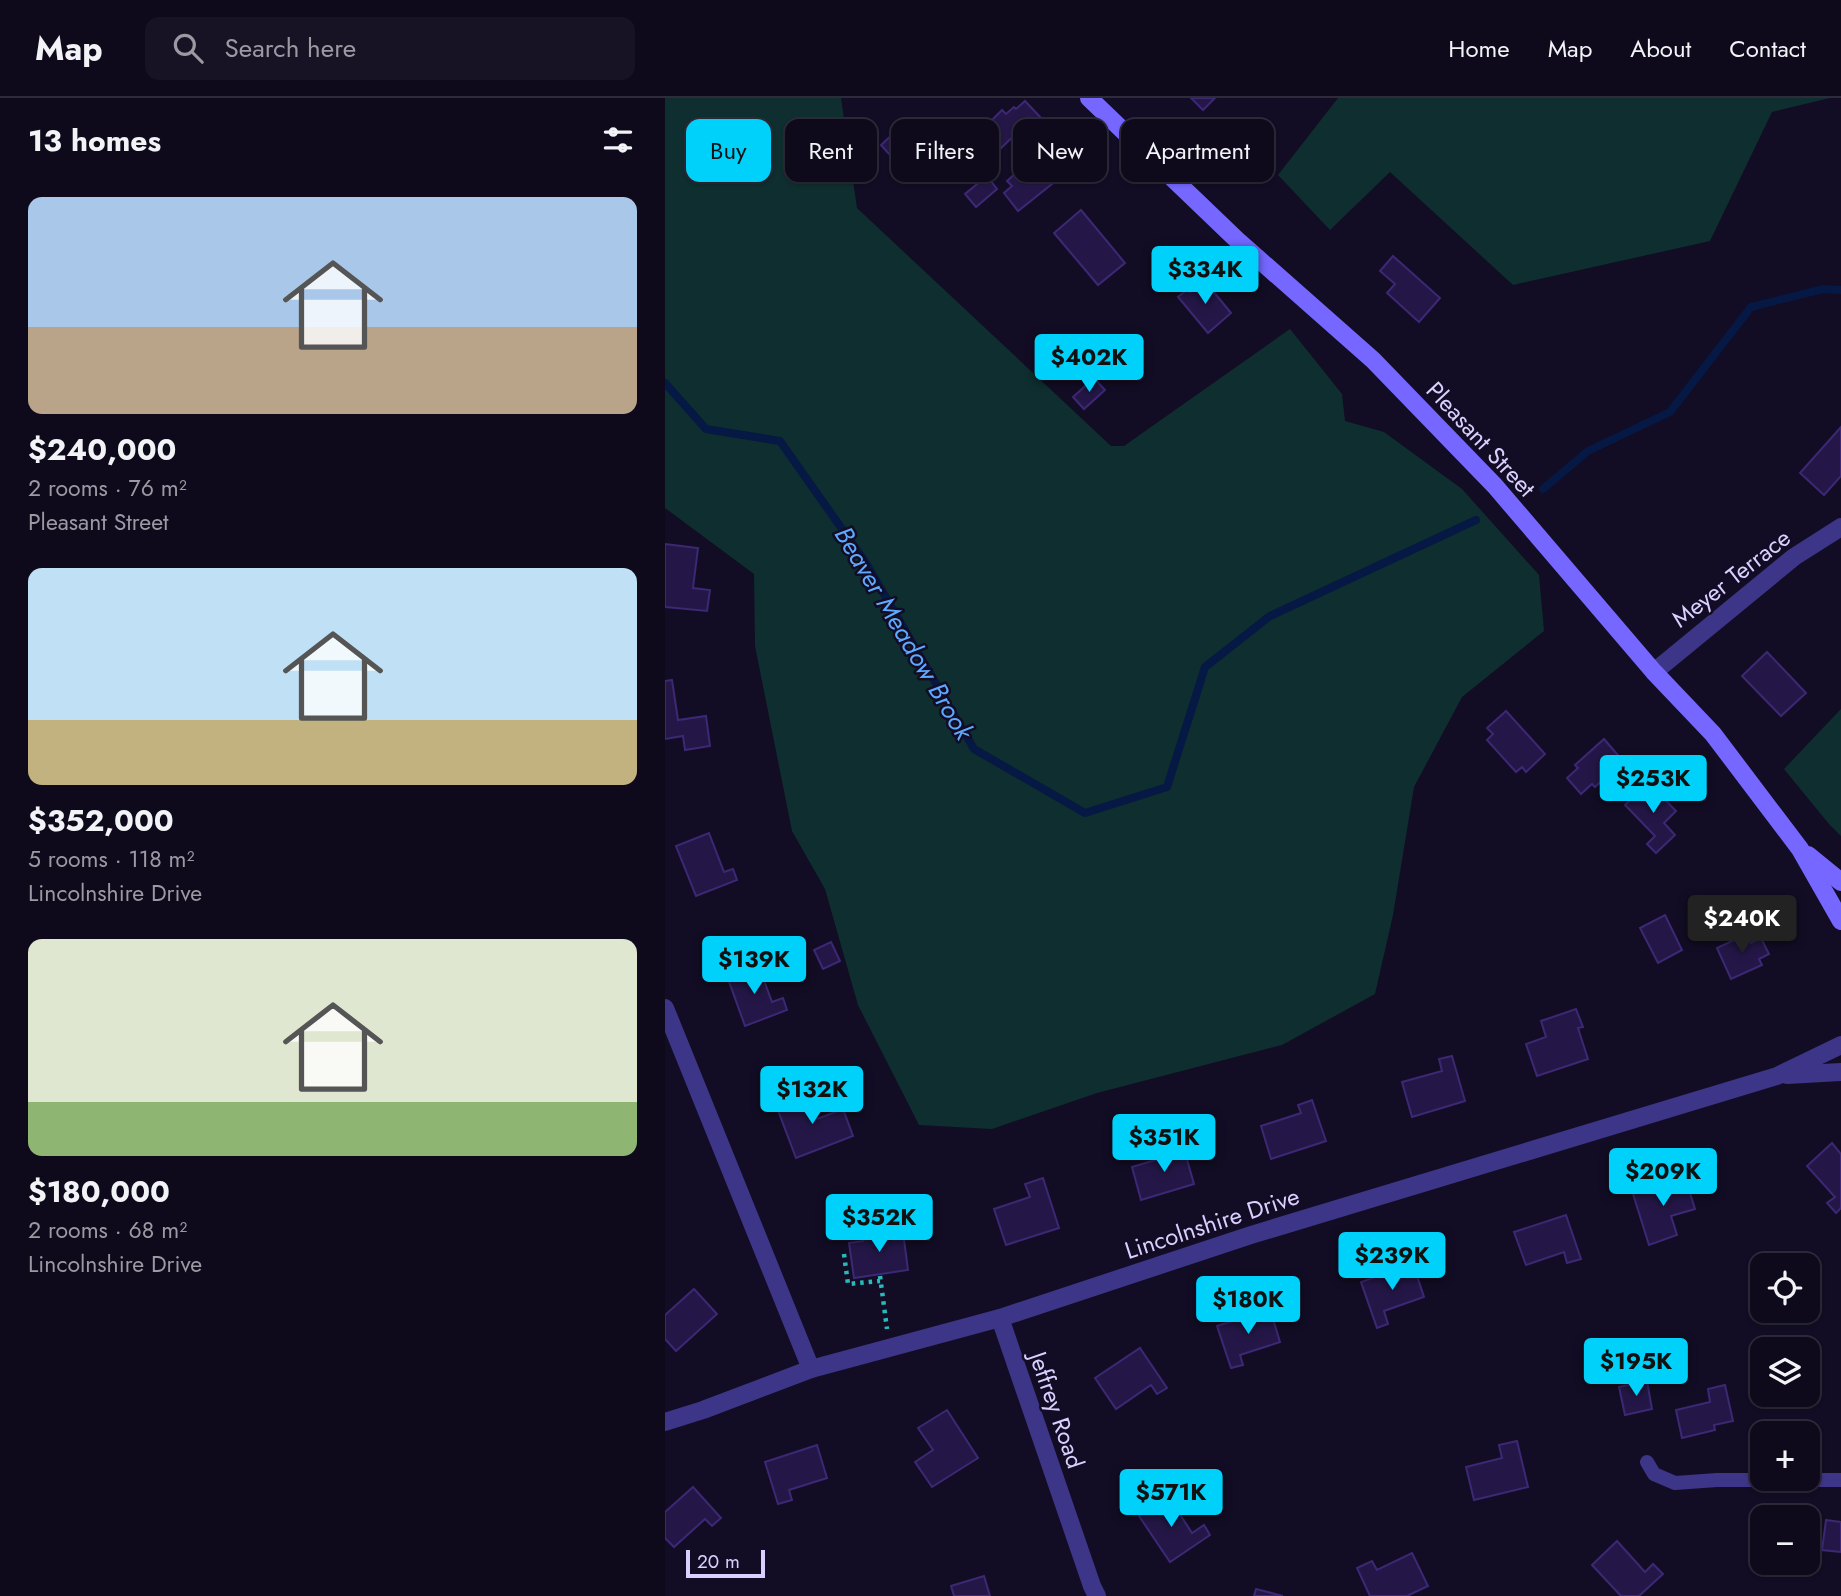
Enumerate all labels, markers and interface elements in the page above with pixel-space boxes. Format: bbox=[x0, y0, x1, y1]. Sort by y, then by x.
search box bbox=[145, 17, 635, 80]
text: Map bbox=[35, 25, 103, 72]
icon: search bbox=[169, 29, 207, 67]
text: Search here bbox=[225, 29, 356, 67]
text: Home bbox=[1448, 31, 1510, 66]
text: Map bbox=[1548, 31, 1592, 66]
text: About bbox=[1630, 31, 1691, 66]
text: Contact bbox=[1729, 31, 1806, 66]
text: 13 homes bbox=[28, 119, 161, 162]
chip: Buy bbox=[686, 119, 771, 182]
chip: Rent bbox=[785, 119, 877, 182]
chip: Filters bbox=[891, 119, 999, 182]
chip: New bbox=[1013, 119, 1107, 182]
chip: Apartment bbox=[1121, 119, 1274, 182]
icon: filters bbox=[599, 121, 637, 159]
icon: home bbox=[270, 242, 396, 368]
pin: $334K bbox=[1156, 246, 1254, 306]
text: $334K bbox=[1167, 252, 1243, 286]
pin: $402K bbox=[1040, 334, 1138, 394]
text: $402K bbox=[1051, 340, 1127, 374]
street label: Pleasant Street bbox=[1418, 373, 1544, 505]
text: $240,000 bbox=[28, 428, 176, 471]
text: 2 rooms · 76 m² bbox=[28, 471, 187, 505]
text: Pleasant Street bbox=[28, 505, 169, 539]
water label: Beaver Meadow Brook bbox=[825, 519, 984, 749]
street label: Meyer Terrace bbox=[1664, 520, 1798, 636]
icon: home bbox=[270, 613, 396, 739]
pin: $253K bbox=[1604, 756, 1702, 815]
text: $253K bbox=[1616, 761, 1690, 795]
text: $352,000 bbox=[28, 799, 174, 842]
text: 5 rooms · 118 m² bbox=[28, 842, 195, 876]
text: Lincolnshire Drive bbox=[28, 876, 202, 910]
pin: $240K bbox=[1693, 896, 1791, 955]
text: $240K bbox=[1704, 901, 1780, 935]
pin: $139K bbox=[705, 936, 803, 996]
text: $139K bbox=[718, 942, 790, 976]
icon: home bbox=[270, 984, 396, 1110]
pin: $132K bbox=[763, 1066, 861, 1126]
text: $132K bbox=[776, 1072, 848, 1106]
pin: $351K bbox=[1115, 1114, 1213, 1174]
text: $351K bbox=[1128, 1120, 1200, 1154]
pin: $209K bbox=[1614, 1148, 1712, 1208]
text: $209K bbox=[1625, 1154, 1701, 1188]
text: $180,000 bbox=[28, 1170, 170, 1213]
street label: Lincolnshire Drive bbox=[1120, 1178, 1304, 1268]
pin: $352K bbox=[830, 1194, 928, 1254]
text: $352K bbox=[842, 1200, 916, 1234]
text: 2 rooms · 68 m² bbox=[28, 1213, 187, 1247]
pin: $239K bbox=[1343, 1232, 1441, 1292]
text: $239K bbox=[1354, 1238, 1430, 1272]
text: Lincolnshire Drive bbox=[28, 1247, 202, 1281]
map controls bbox=[1750, 1253, 1820, 1575]
button: locate bbox=[1750, 1253, 1820, 1323]
pin: $180K bbox=[1199, 1276, 1297, 1336]
text: $180K bbox=[1212, 1282, 1284, 1316]
button: layers bbox=[1750, 1337, 1820, 1407]
pin: $195K bbox=[1587, 1338, 1685, 1398]
street label: Jeffrey Road bbox=[1020, 1344, 1093, 1473]
text: $195K bbox=[1600, 1344, 1672, 1378]
button: + bbox=[1750, 1421, 1820, 1491]
pin: $571K bbox=[1122, 1470, 1220, 1529]
text: $571K bbox=[1136, 1475, 1206, 1509]
button: − bbox=[1750, 1505, 1820, 1575]
scale bar bbox=[686, 1547, 765, 1579]
text: 20 m bbox=[697, 1548, 740, 1575]

